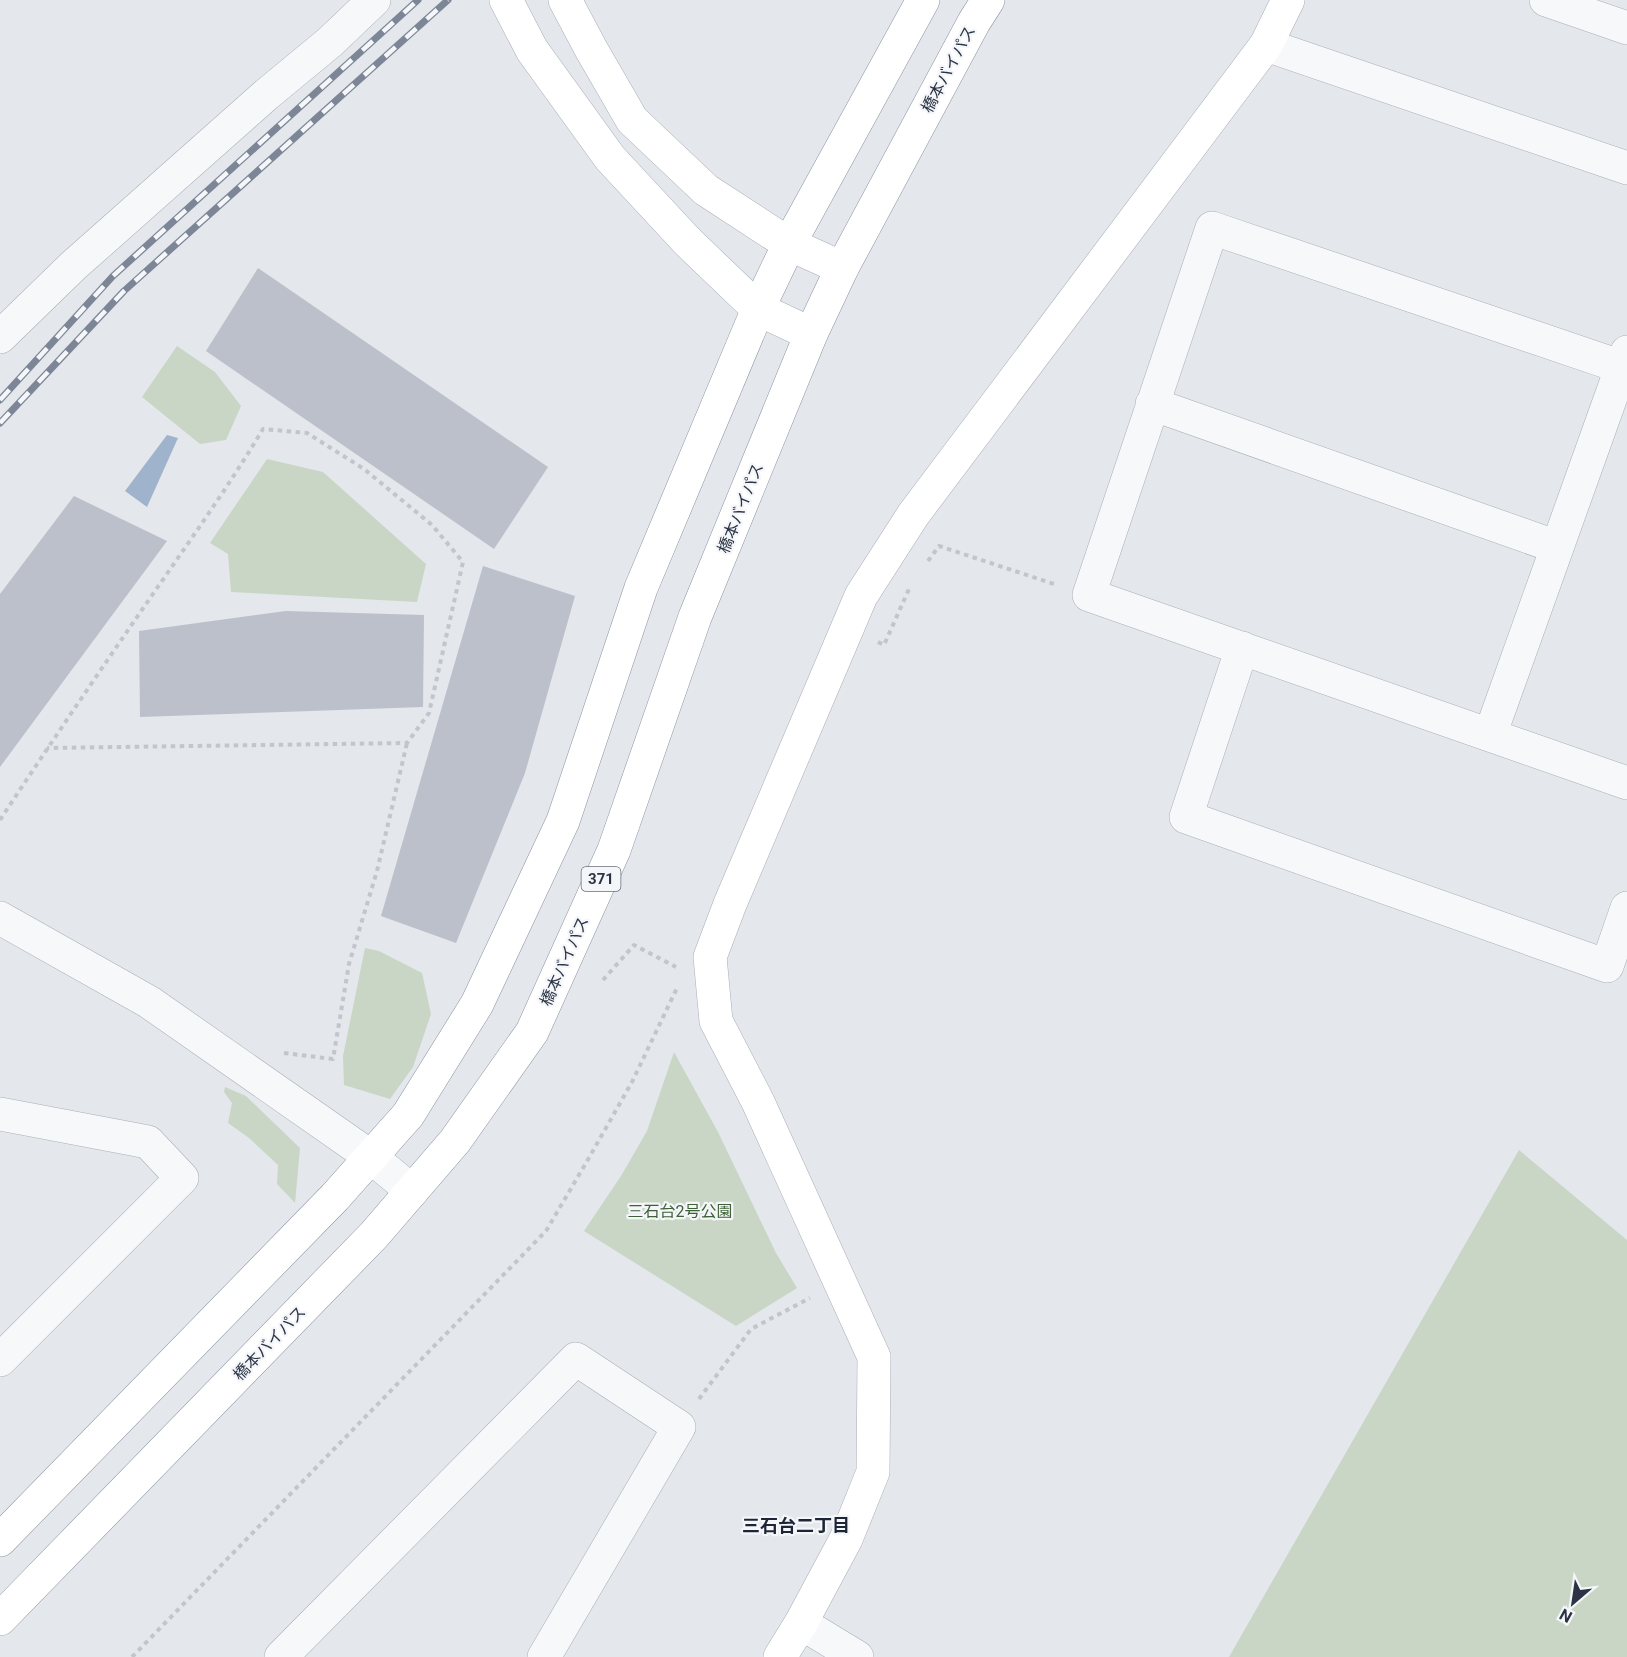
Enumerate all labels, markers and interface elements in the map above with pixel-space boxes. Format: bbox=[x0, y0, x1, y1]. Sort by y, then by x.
street label: 橋本バイパス bbox=[918, 23, 979, 116]
street label: 橋本バイパス bbox=[714, 460, 767, 556]
road number: 371 bbox=[582, 867, 620, 891]
street label: 橋本バイパス bbox=[536, 914, 593, 1009]
park label: 三石台2号公園 bbox=[628, 1202, 733, 1221]
street label: 橋本バイパス bbox=[229, 1302, 309, 1384]
district label: 三石台二丁目 bbox=[742, 1515, 850, 1536]
north arrow bbox=[1543, 1573, 1603, 1633]
text: N bbox=[1556, 1605, 1576, 1627]

